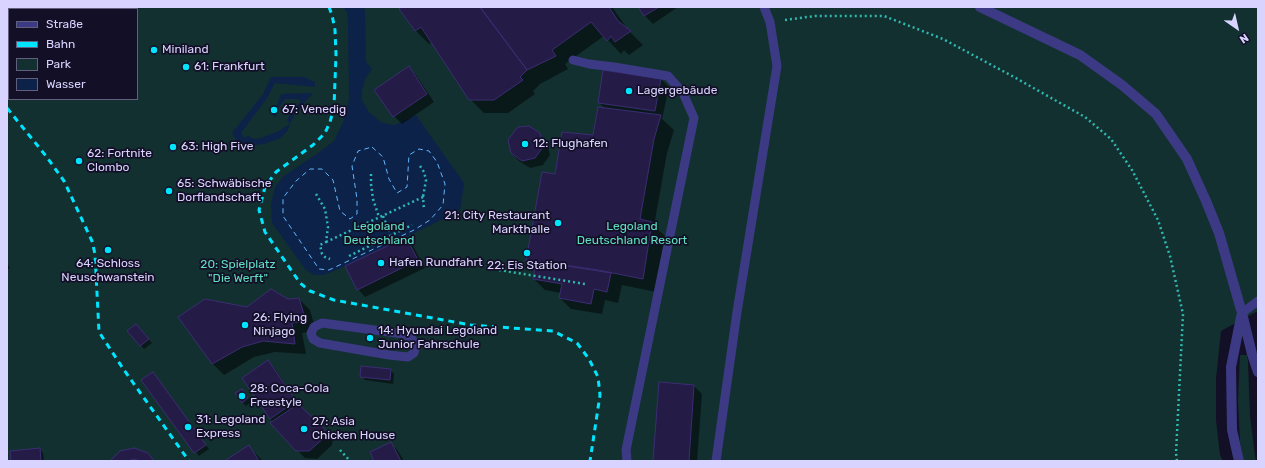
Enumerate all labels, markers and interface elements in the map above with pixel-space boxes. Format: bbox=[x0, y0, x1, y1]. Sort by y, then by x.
legend bbox=[8, 8, 138, 100]
north arrow bbox=[1217, 8, 1257, 48]
text: Straße bbox=[46, 17, 83, 31]
text: N bbox=[1237, 31, 1251, 46]
text: Bahn bbox=[46, 37, 75, 51]
place label: Miniland bbox=[162, 43, 209, 57]
marker: Miniland bbox=[149, 45, 159, 55]
text: Park bbox=[46, 57, 71, 71]
place label: 61: Frankfurt bbox=[194, 60, 265, 74]
marker: 61: Frankfurt bbox=[181, 62, 191, 72]
text: Wasser bbox=[46, 77, 86, 91]
place label: Lagergebäude bbox=[637, 84, 717, 98]
marker: Lagergebäude bbox=[624, 86, 634, 96]
place label: 67: Venedig bbox=[282, 103, 346, 117]
marker: 67: Venedig bbox=[269, 105, 279, 115]
place label: 12: Flughafen bbox=[533, 137, 608, 151]
marker: 12: Flughafen bbox=[520, 139, 530, 149]
place label: 63: High Five bbox=[181, 140, 253, 154]
marker: 63: High Five bbox=[168, 142, 178, 152]
place label: 62: Fortnite Clombo bbox=[87, 147, 152, 175]
marker: 62: Fortnite Clombo bbox=[74, 156, 84, 166]
place label: 65: Schwäbische Dorflandschaft bbox=[177, 177, 272, 205]
marker: 65: Schwäbische Dorflandschaft bbox=[164, 186, 174, 196]
place label: 21: City Restaurant Markthalle bbox=[445, 209, 550, 237]
marker: 21: City Restaurant Markthalle bbox=[553, 218, 563, 228]
park label: Legoland Deutschland bbox=[344, 220, 414, 248]
park label: Legoland Deutschland Resort bbox=[577, 220, 687, 248]
marker: 64: Schloss Neuschwanstein bbox=[103, 245, 113, 255]
marker: 22: Eis Station bbox=[522, 248, 532, 258]
place label: Hafen Rundfahrt bbox=[389, 256, 483, 270]
place label: 64: Schloss Neuschwanstein bbox=[61, 257, 155, 285]
park label: 20: Spielplatz "Die Werft" bbox=[200, 258, 276, 286]
marker: Hafen Rundfahrt bbox=[376, 258, 386, 268]
place label: 22: Eis Station bbox=[487, 259, 567, 273]
place label: 26: Flying Ninjago bbox=[253, 311, 307, 339]
marker: 26: Flying Ninjago bbox=[240, 320, 250, 330]
place label: 14: Hyundai Legoland Junior Fahrschule bbox=[378, 324, 497, 352]
marker: 14: Hyundai Legoland Junior Fahrschule bbox=[365, 333, 375, 343]
place label: 28: Coca-Cola Freestyle bbox=[250, 382, 329, 410]
marker: 28: Coca-Cola Freestyle bbox=[237, 391, 247, 401]
place label: 31: Legoland Express bbox=[196, 413, 265, 441]
place label: 27: Asia Chicken House bbox=[312, 415, 395, 443]
marker: 31: Legoland Express bbox=[183, 422, 193, 432]
marker: 27: Asia Chicken House bbox=[299, 424, 309, 434]

